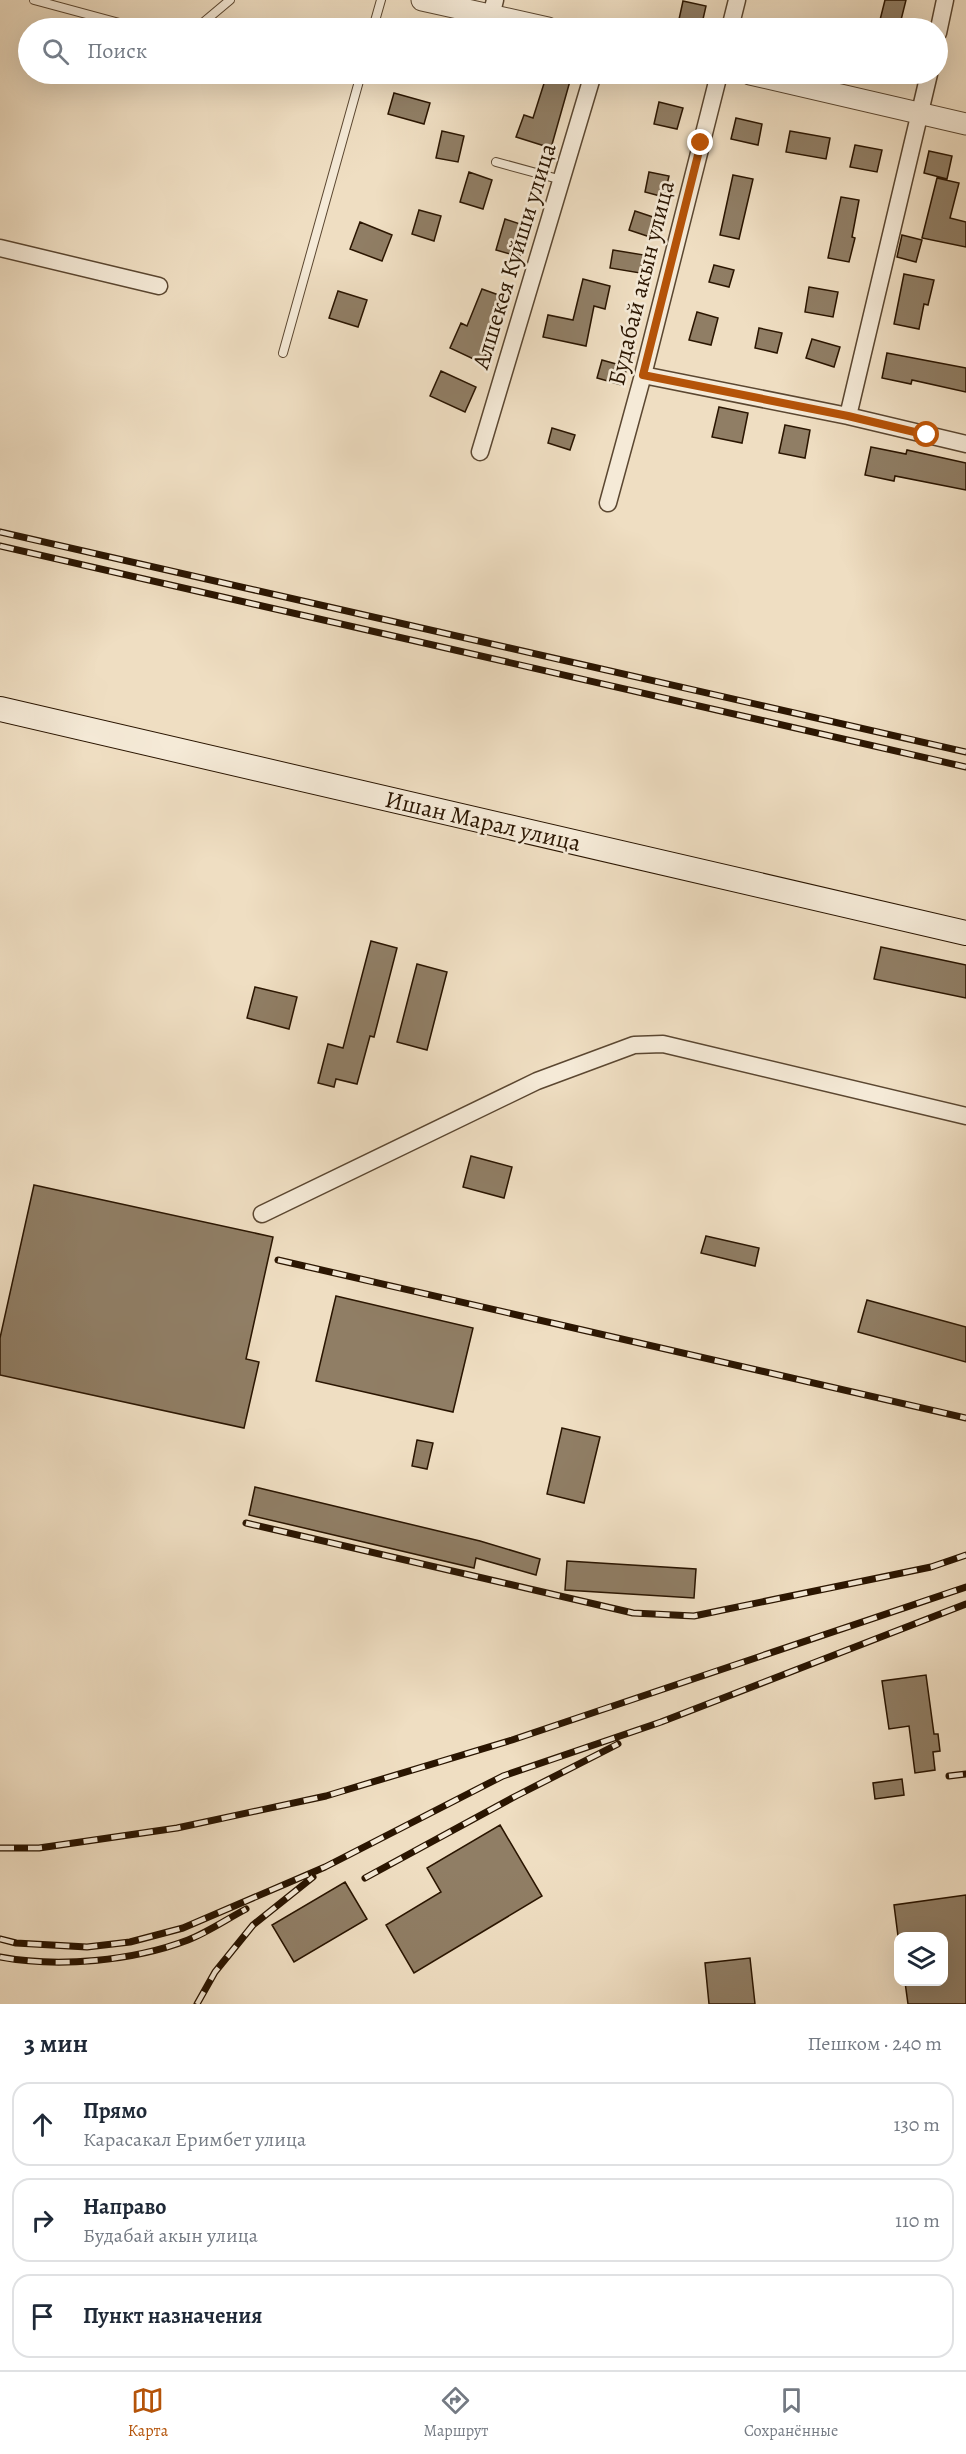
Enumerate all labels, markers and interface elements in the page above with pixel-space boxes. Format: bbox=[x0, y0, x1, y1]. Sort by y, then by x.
search box bbox=[18, 18, 948, 84]
icon: search bbox=[39, 35, 72, 68]
text: Поиск bbox=[87, 36, 147, 66]
route end bbox=[687, 129, 713, 155]
street label: Алшекея Куйши улица bbox=[464, 139, 564, 374]
street label: Будабай акын улица bbox=[600, 177, 682, 389]
route start bbox=[913, 421, 939, 447]
street label: Ишан Марал улица bbox=[382, 783, 584, 859]
map controls bbox=[894, 1932, 948, 1986]
button: layers bbox=[894, 1932, 948, 1986]
text: 3 мин bbox=[24, 2026, 88, 2061]
text: Пешком · 240 m bbox=[808, 2030, 942, 2057]
text: Прямо bbox=[83, 2096, 147, 2126]
icon: ahead bbox=[26, 2108, 59, 2141]
text: 130 m bbox=[894, 2111, 940, 2138]
text: Карасакал Еримбет улица bbox=[83, 2126, 306, 2153]
text: Направо bbox=[83, 2192, 166, 2222]
icon: right bbox=[26, 2204, 59, 2237]
text: 110 m bbox=[895, 2207, 940, 2234]
text: Будабай акын улица bbox=[83, 2222, 258, 2249]
icon: arrive bbox=[26, 2300, 59, 2333]
text: Пункт назначения bbox=[83, 2301, 262, 2331]
tab: Карта bbox=[128, 2384, 168, 2442]
tab: Маршрут bbox=[424, 2384, 488, 2442]
tab: Сохранённые bbox=[744, 2384, 838, 2442]

